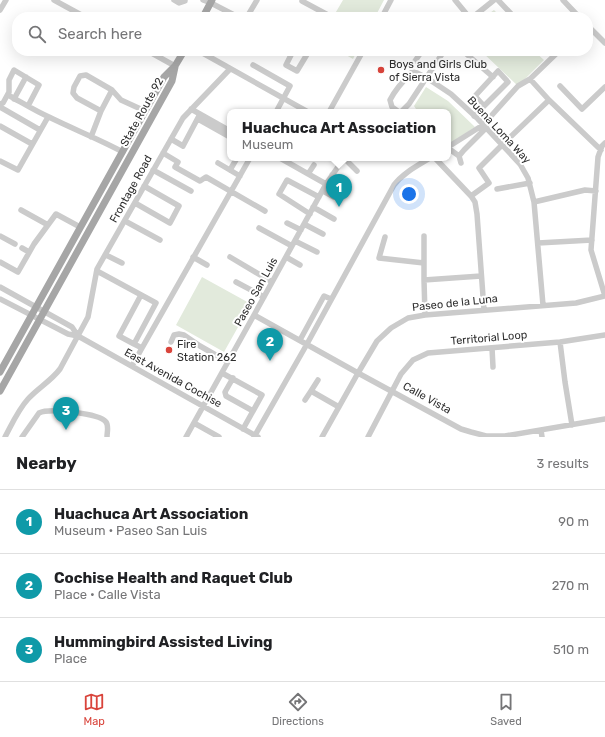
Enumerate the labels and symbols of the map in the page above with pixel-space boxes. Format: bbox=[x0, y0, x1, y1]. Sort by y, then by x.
place label: Boys and Girls Club of Sierra Vista bbox=[389, 58, 487, 84]
marker: Boys and Girls Club of Sierra Vista bbox=[376, 65, 386, 75]
street label: State Route 92 bbox=[118, 75, 166, 149]
street label: Buena Loma Way bbox=[465, 94, 533, 166]
street label: Frontage Road bbox=[107, 153, 155, 225]
pin: 1 bbox=[326, 174, 352, 207]
your location bbox=[399, 184, 419, 204]
street label: Paseo San Luis bbox=[232, 255, 281, 329]
street label: Paseo de la Luna bbox=[412, 292, 498, 314]
pin: 2 bbox=[257, 328, 283, 361]
street label: Territorial Loop bbox=[450, 328, 528, 348]
place label: Fire Station 262 bbox=[177, 338, 236, 364]
marker: Fire Station 262 bbox=[164, 345, 174, 355]
street label: East Avenida Cochise bbox=[122, 346, 224, 410]
street label: Calle Vista bbox=[401, 379, 453, 417]
pin: 3 bbox=[53, 397, 79, 430]

